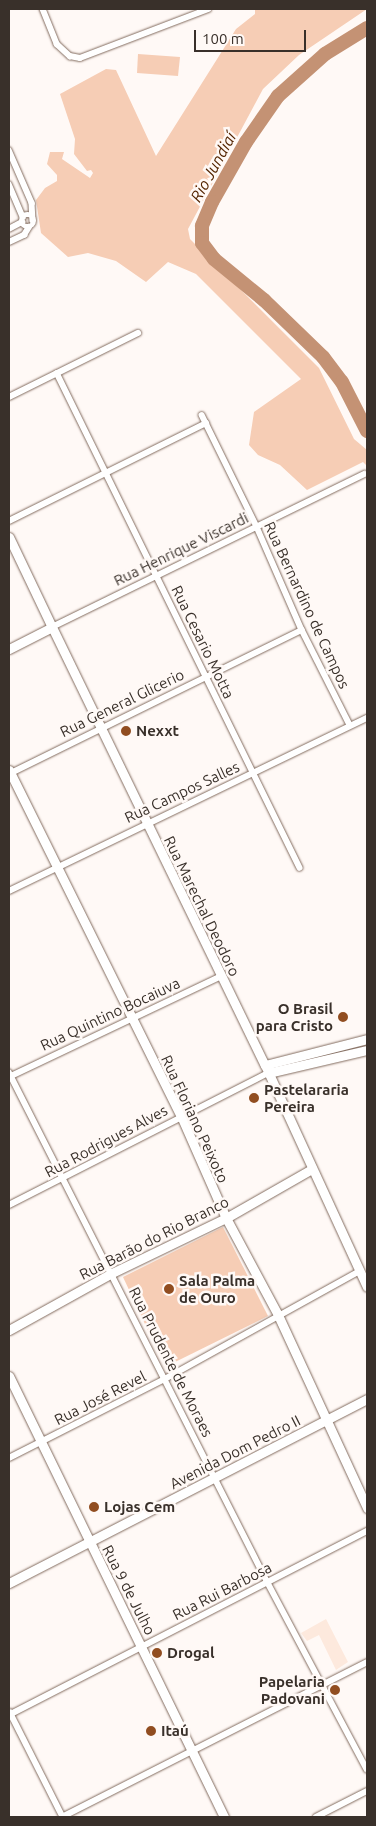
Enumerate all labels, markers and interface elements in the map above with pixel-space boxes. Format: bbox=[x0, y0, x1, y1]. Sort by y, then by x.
scale bar bbox=[196, 20, 308, 52]
text: 100 m bbox=[202, 30, 244, 47]
water label: Rio Jundiaí bbox=[186, 129, 240, 205]
street label: Rua Henrique Viscardi bbox=[111, 509, 251, 589]
street label: Rua Bernardino de Campos bbox=[260, 519, 354, 691]
street label: Rua Cesario Motta bbox=[168, 583, 238, 701]
street label: Rua General Glicerio bbox=[57, 665, 187, 741]
place label: Nexxt bbox=[136, 722, 179, 740]
marker: Nexxt bbox=[120, 725, 132, 737]
street label: Rua Campos Salles bbox=[122, 758, 242, 826]
street label: Rua Marechal Deodoro bbox=[160, 833, 244, 979]
street label: Rua Quintino Bocaiuva bbox=[37, 974, 183, 1054]
place label: O Brasil para Cristo bbox=[256, 999, 333, 1034]
marker: O Brasil para Cristo bbox=[337, 1011, 349, 1023]
street label: Rua Floriano Peixoto bbox=[157, 1052, 233, 1186]
place label: Pastelararia Pereira bbox=[264, 1080, 349, 1115]
marker: Pastelararia Pereira bbox=[248, 1092, 260, 1104]
street label: Rua Rodrigues Alves bbox=[42, 1101, 170, 1181]
street label: Rua Barão do Rio Branco bbox=[76, 1192, 232, 1284]
place label: Sala Palma de Ouro bbox=[179, 1271, 255, 1306]
marker: Sala Palma de Ouro bbox=[163, 1283, 175, 1295]
street label: Rua Prudente de Moraes bbox=[125, 1284, 217, 1440]
street label: Rua José Revel bbox=[51, 1367, 149, 1429]
street label: Avenida Dom Pedro II bbox=[167, 1411, 303, 1493]
place label: Lojas Cem bbox=[104, 1498, 175, 1516]
marker: Lojas Cem bbox=[88, 1501, 100, 1513]
street label: Rua 9 de Julho bbox=[99, 1542, 159, 1638]
street label: Rua Rui Barbosa bbox=[169, 1558, 275, 1624]
place label: Drogal bbox=[167, 1644, 215, 1662]
marker: Drogal bbox=[151, 1647, 163, 1659]
place label: Papelaria Padovani bbox=[259, 1672, 325, 1707]
marker: Papelaria Padovani bbox=[329, 1684, 341, 1696]
place label: Itaú bbox=[161, 1722, 189, 1740]
marker: Itaú bbox=[145, 1725, 157, 1737]

